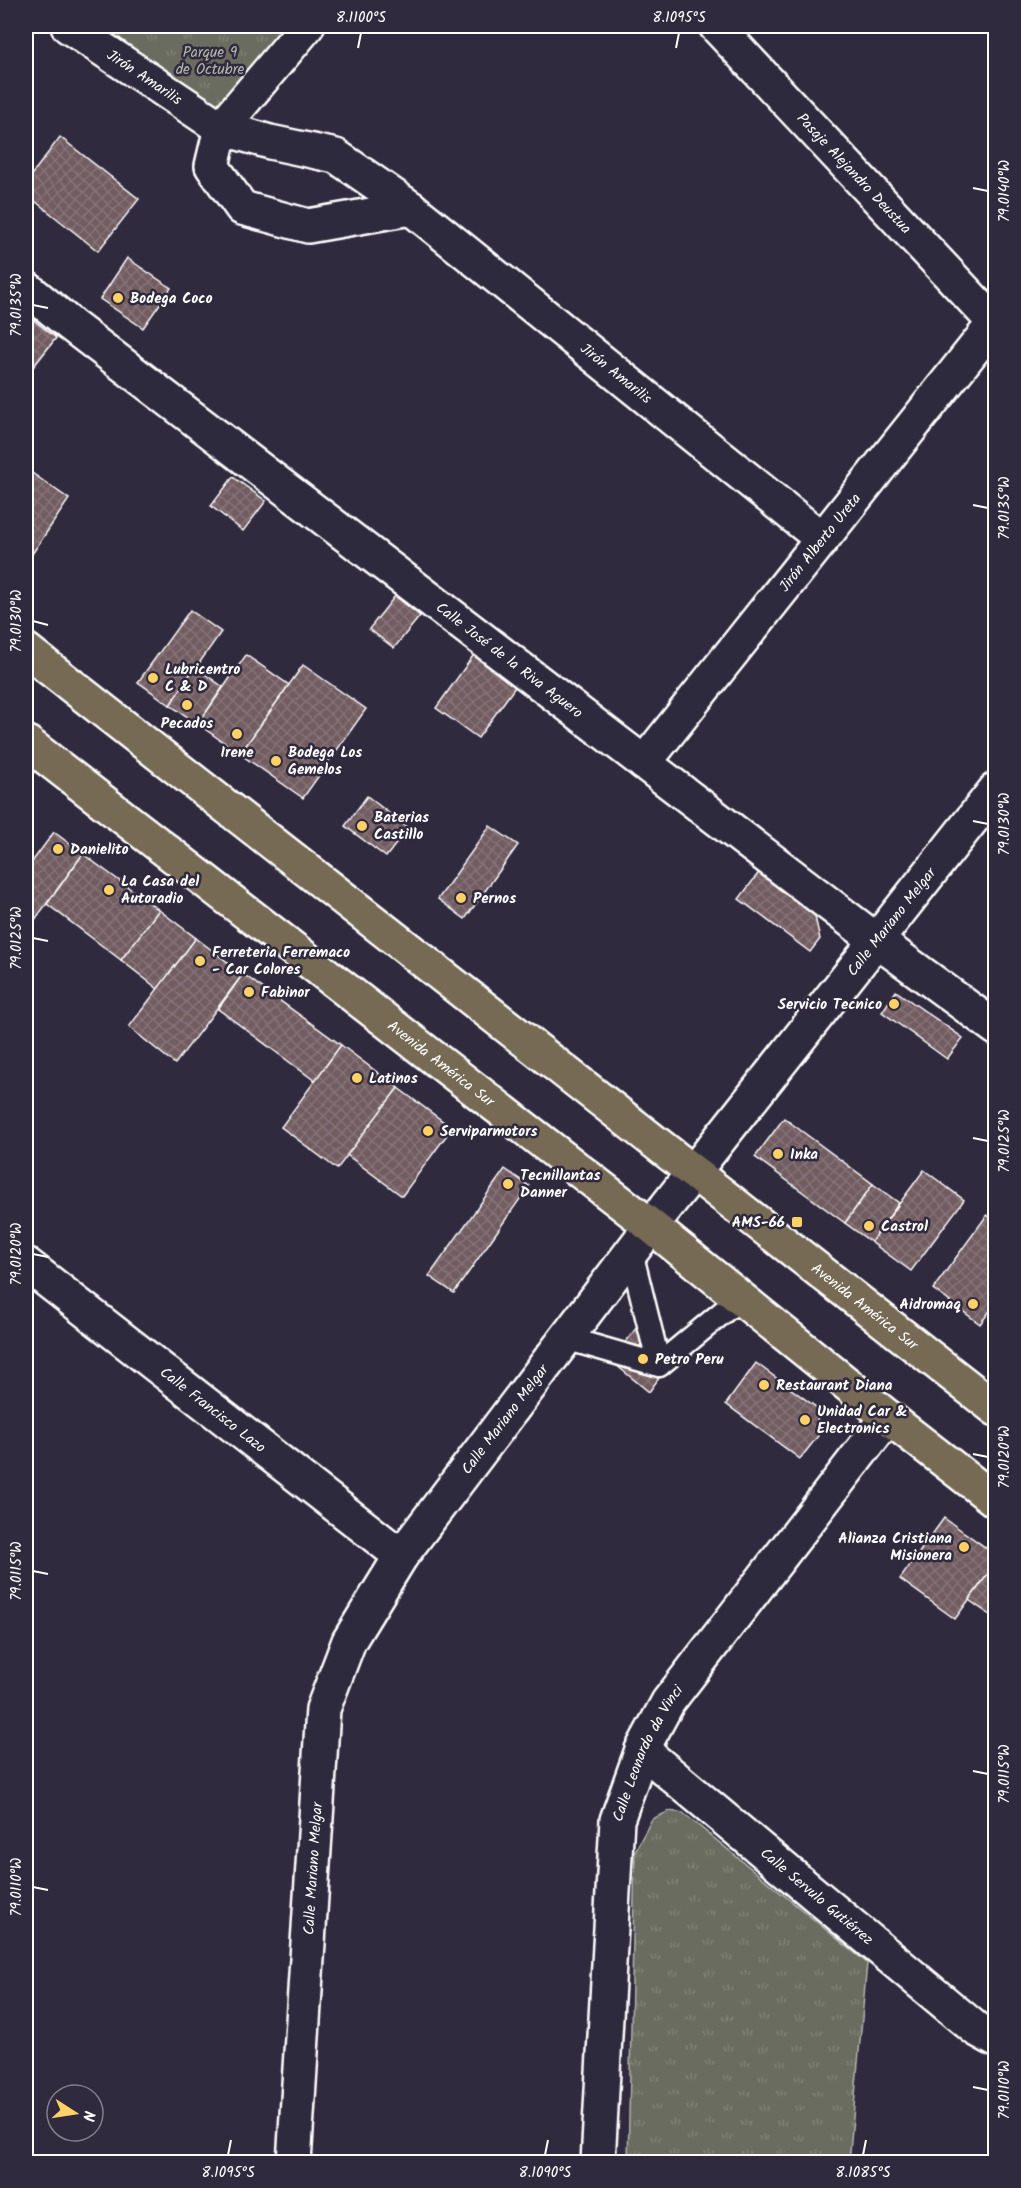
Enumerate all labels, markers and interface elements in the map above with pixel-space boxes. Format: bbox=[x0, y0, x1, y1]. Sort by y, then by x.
text: 8.1100°S bbox=[336, 6, 386, 30]
text: 8.1095°S bbox=[652, 6, 706, 30]
park label: Parque 9 de Octubre bbox=[176, 41, 245, 82]
street label: Jirón Amarilis bbox=[101, 44, 187, 112]
street label: Pasaje Alejandro Deustua bbox=[790, 108, 917, 240]
text: 79.0140°W bbox=[993, 159, 1017, 222]
text: 79.0135°W bbox=[5, 273, 29, 337]
place label: Bodega Coco bbox=[130, 287, 213, 311]
marker: Bodega Coco bbox=[111, 291, 125, 305]
street label: Jirón Amarilis bbox=[574, 337, 657, 411]
text: 79.0135°W bbox=[993, 476, 1017, 540]
street label: Jirón Alberto Ureta bbox=[773, 488, 868, 598]
text: 79.0130°W bbox=[5, 589, 29, 652]
street label: Calle José de la Riva Aguero bbox=[430, 597, 588, 725]
place label: Lubricentro C & D bbox=[165, 658, 240, 699]
marker: Lubricentro C & D bbox=[146, 671, 160, 685]
marker: Pecados bbox=[180, 698, 194, 712]
place label: Pecados bbox=[161, 712, 213, 736]
marker: Irene bbox=[230, 727, 244, 741]
place label: Irene bbox=[220, 741, 254, 765]
place label: Bodega Los Gemelos bbox=[288, 741, 362, 782]
marker: Bodega Los Gemelos bbox=[269, 754, 283, 768]
text: 79.0130°W bbox=[993, 792, 1017, 855]
place label: Baterias Castillo bbox=[374, 806, 429, 847]
marker: Baterias Castillo bbox=[355, 819, 369, 833]
place label: Danielito bbox=[70, 838, 129, 862]
marker: Danielito bbox=[51, 842, 65, 856]
street label: Calle Mariano Melgar bbox=[841, 862, 943, 982]
place label: La Casa del Autoradio bbox=[121, 870, 199, 911]
marker: La Casa del Autoradio bbox=[102, 883, 116, 897]
place label: Pernos bbox=[473, 887, 516, 911]
marker: Pernos bbox=[454, 891, 468, 905]
text: 79.0125°W bbox=[5, 906, 29, 970]
place label: Ferreteria Ferremaco - Car Colores bbox=[212, 941, 350, 982]
marker: Ferreteria Ferremaco - Car Colores bbox=[193, 954, 207, 968]
place label: Fabinor bbox=[261, 981, 310, 1005]
marker: Fabinor bbox=[242, 985, 256, 999]
place label: Servicio Tecnico bbox=[778, 993, 882, 1017]
marker: Servicio Tecnico bbox=[887, 997, 901, 1011]
street label: Avenida América Sur bbox=[382, 1015, 500, 1114]
place label: Latinos bbox=[369, 1067, 418, 1091]
marker: Latinos bbox=[350, 1071, 364, 1085]
text: 79.0125°W bbox=[993, 1109, 1017, 1173]
place label: Serviparmotors bbox=[440, 1120, 538, 1144]
marker: Serviparmotors bbox=[421, 1124, 435, 1138]
place label: Inka bbox=[790, 1143, 818, 1167]
marker: Inka bbox=[771, 1147, 785, 1161]
place label: Tecnillantas Danner bbox=[520, 1164, 600, 1205]
marker: Tecnillantas Danner bbox=[501, 1177, 515, 1191]
place label: AMS-66 bbox=[732, 1211, 785, 1235]
marker: AMS-66 bbox=[790, 1215, 804, 1229]
place label: Castrol bbox=[881, 1215, 928, 1239]
marker: Castrol bbox=[862, 1219, 876, 1233]
text: 79.0120°W bbox=[5, 1222, 29, 1286]
street label: Avenida América Sur bbox=[805, 1257, 924, 1357]
place label: Aidromaq bbox=[900, 1293, 961, 1317]
marker: Aidromaq bbox=[966, 1297, 980, 1311]
place label: Petro Peru bbox=[655, 1348, 724, 1372]
marker: Petro Peru bbox=[636, 1352, 650, 1366]
street label: Calle Mariano Melgar bbox=[456, 1359, 556, 1480]
street label: Calle Francisco Lazo bbox=[154, 1361, 271, 1460]
place label: Restaurant Diana bbox=[776, 1374, 893, 1398]
marker: Restaurant Diana bbox=[757, 1378, 771, 1392]
place label: Unidad Car & Electronics bbox=[817, 1400, 908, 1441]
marker: Unidad Car & Electronics bbox=[798, 1413, 812, 1427]
text: 79.0120°W bbox=[993, 1425, 1017, 1489]
place label: Alianza Cristiana Misionera bbox=[838, 1527, 952, 1568]
marker: Alianza Cristiana Misionera bbox=[957, 1540, 971, 1554]
text: 79.0115°W bbox=[5, 1541, 29, 1601]
street label: Calle Leonardo da Vinci bbox=[606, 1679, 691, 1825]
text: 79.0115°W bbox=[993, 1744, 1017, 1804]
street label: Calle Mariano Melgar bbox=[298, 1801, 330, 1936]
street label: Calle Servulo Gutiérrez bbox=[754, 1842, 879, 1952]
text: 79.0110°W bbox=[5, 1857, 29, 1917]
text: 79.0110°W bbox=[993, 2060, 1017, 2120]
north arrow bbox=[45, 2083, 105, 2143]
text: N bbox=[75, 2108, 101, 2123]
text: 8.1095°S bbox=[201, 2161, 255, 2185]
text: 8.1090°S bbox=[519, 2161, 571, 2185]
text: 8.1085°S bbox=[836, 2161, 890, 2185]

